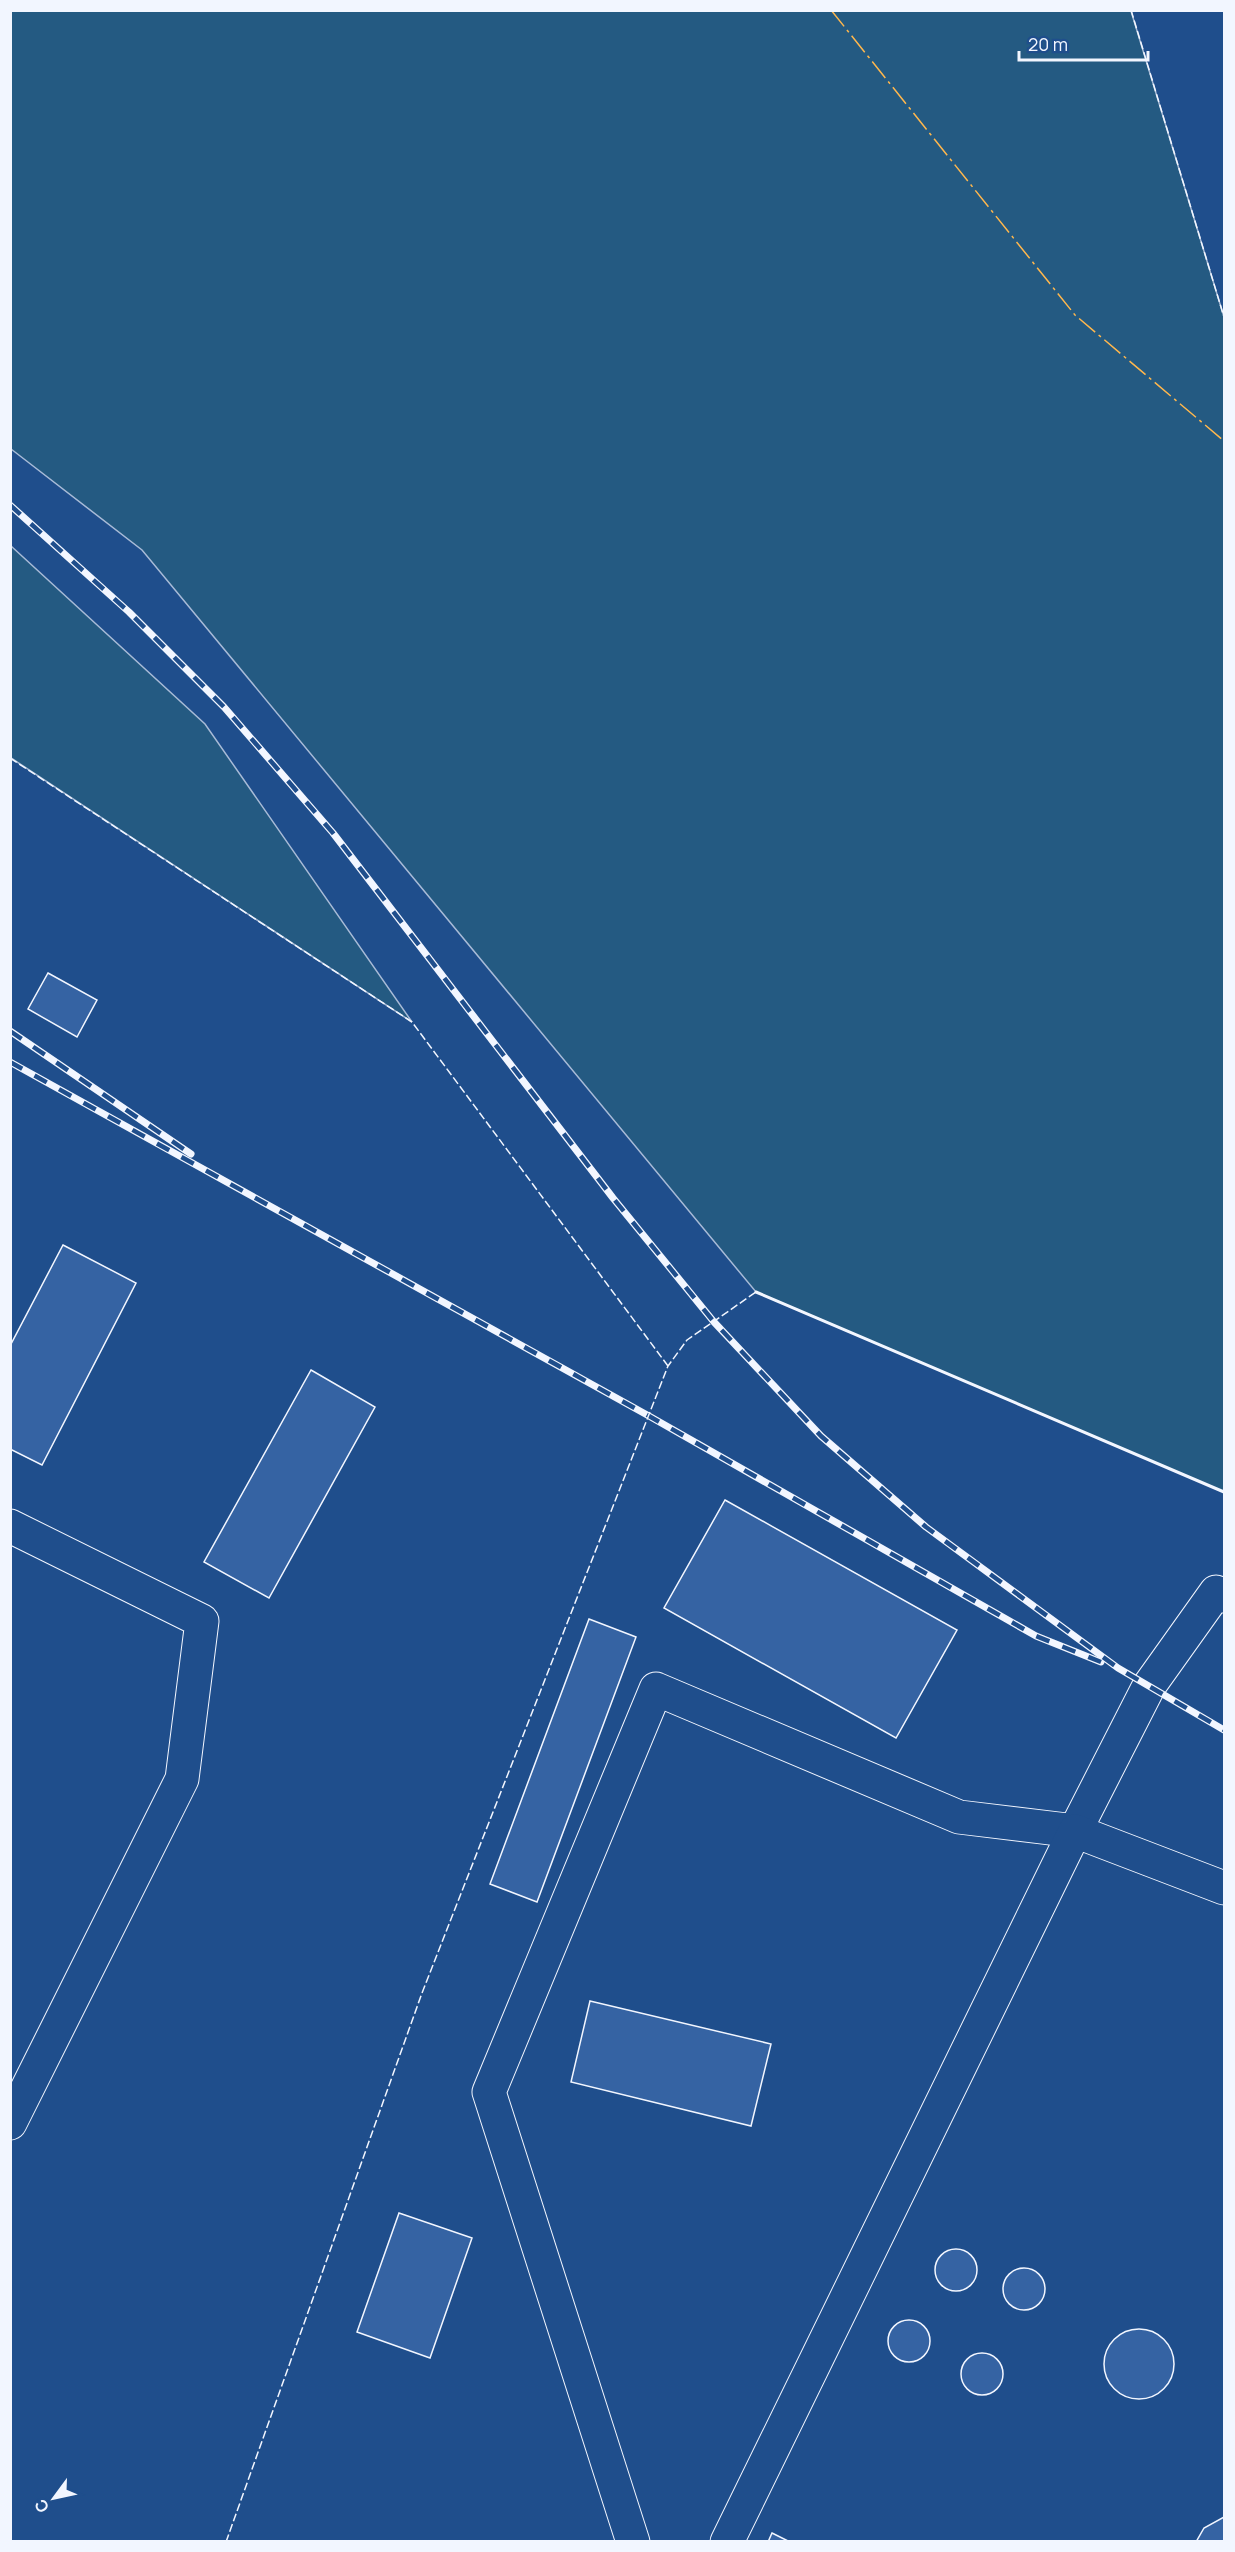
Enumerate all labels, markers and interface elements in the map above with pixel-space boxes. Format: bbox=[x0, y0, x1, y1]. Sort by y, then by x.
scale bar bbox=[1019, 24, 1148, 62]
text: 20 m bbox=[1028, 32, 1068, 56]
north arrow bbox=[24, 2468, 84, 2528]
text: С bbox=[29, 2495, 54, 2517]

